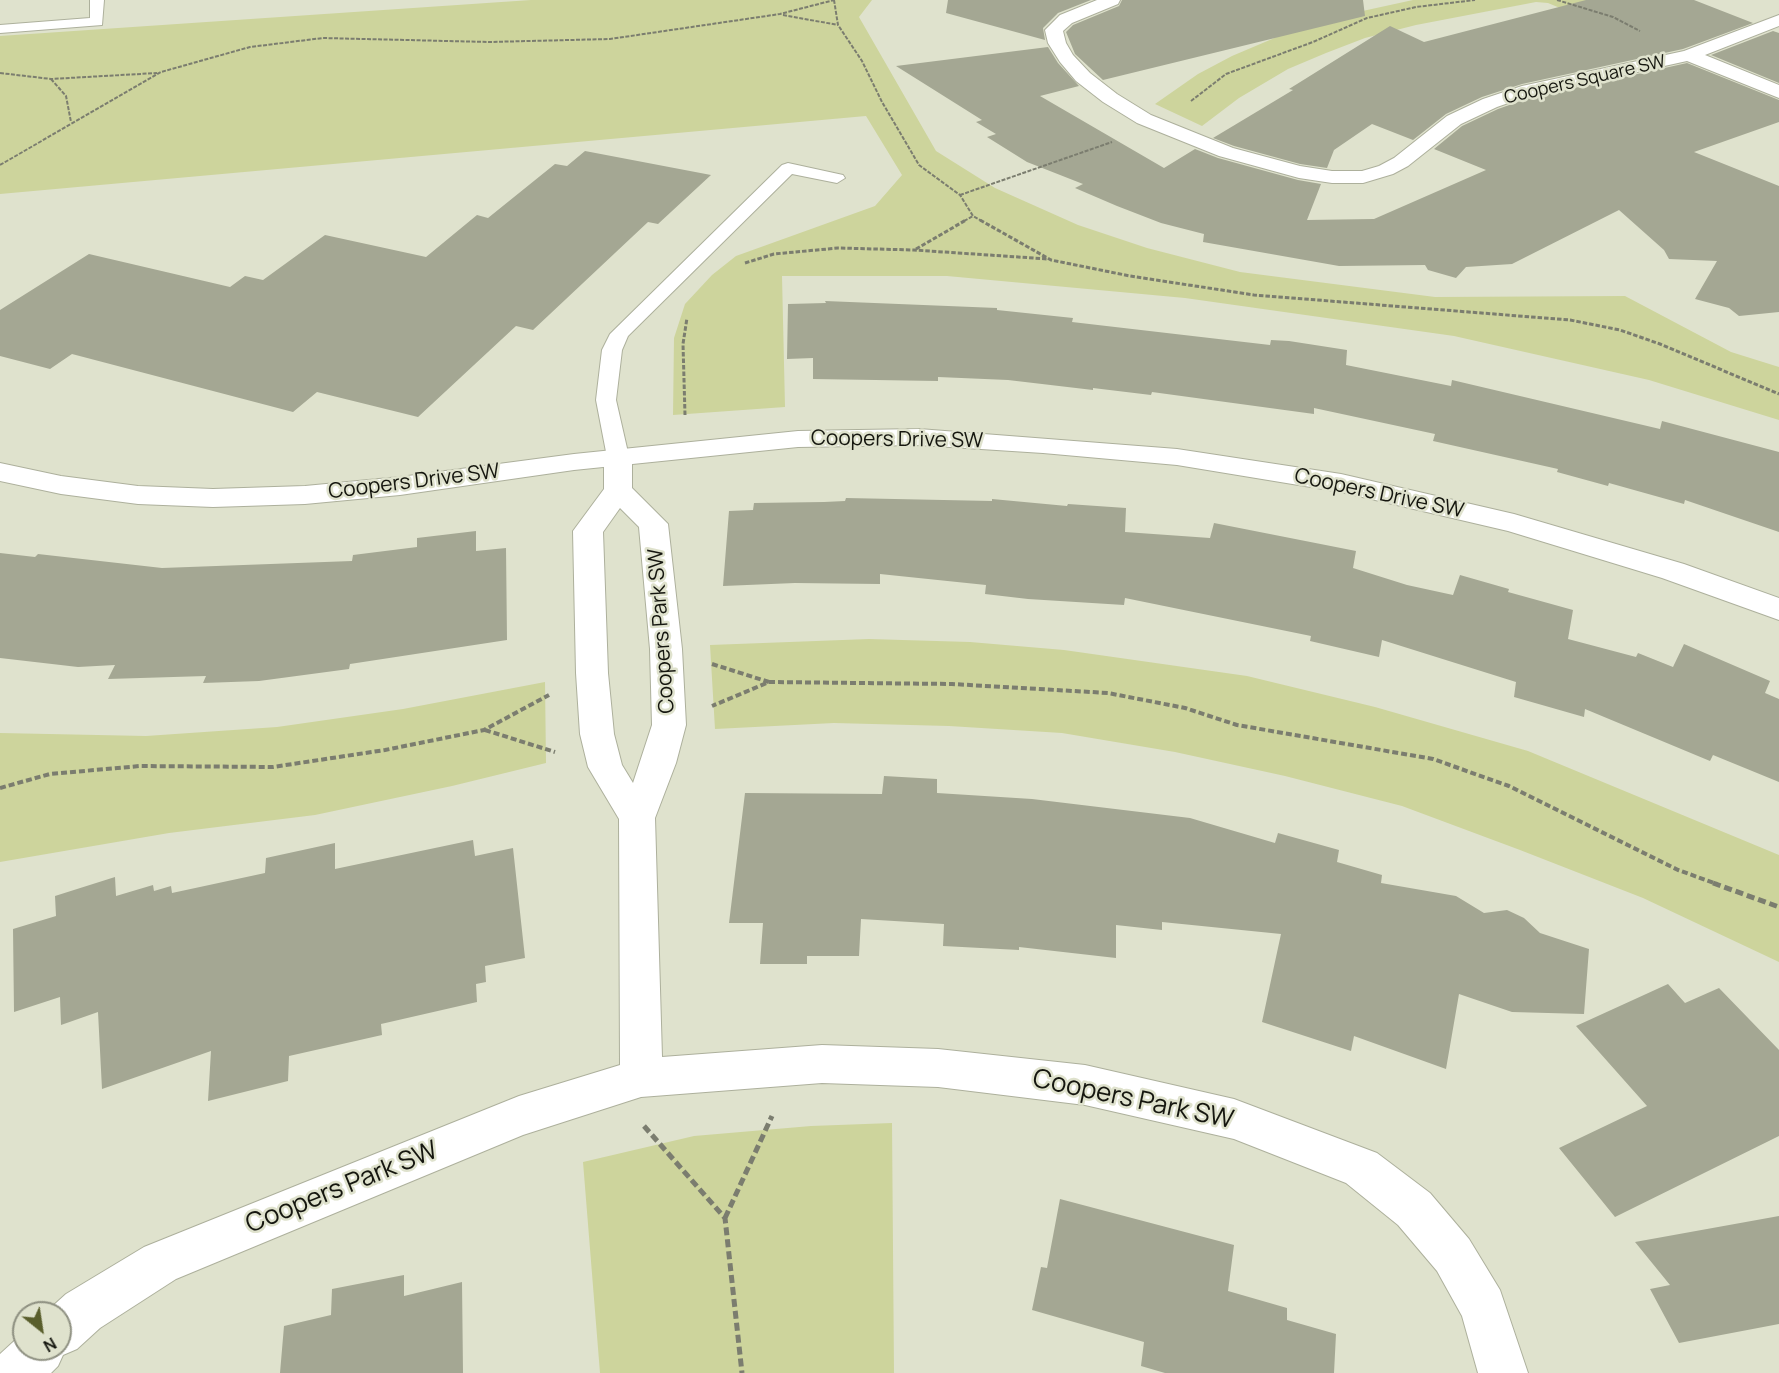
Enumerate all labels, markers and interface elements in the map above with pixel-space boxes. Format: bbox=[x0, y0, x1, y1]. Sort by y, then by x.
street label: Coopers Square SW bbox=[1502, 51, 1668, 109]
street label: Coopers Drive SW bbox=[811, 426, 983, 454]
street label: Coopers Drive SW bbox=[327, 459, 501, 505]
street label: Coopers Drive SW bbox=[1292, 464, 1466, 524]
street label: Coopers Park SW bbox=[644, 548, 680, 714]
street label: Coopers Park SW bbox=[1030, 1063, 1236, 1137]
street label: Coopers Park SW bbox=[241, 1135, 443, 1241]
north arrow bbox=[12, 1301, 72, 1361]
text: N bbox=[40, 1332, 60, 1357]

